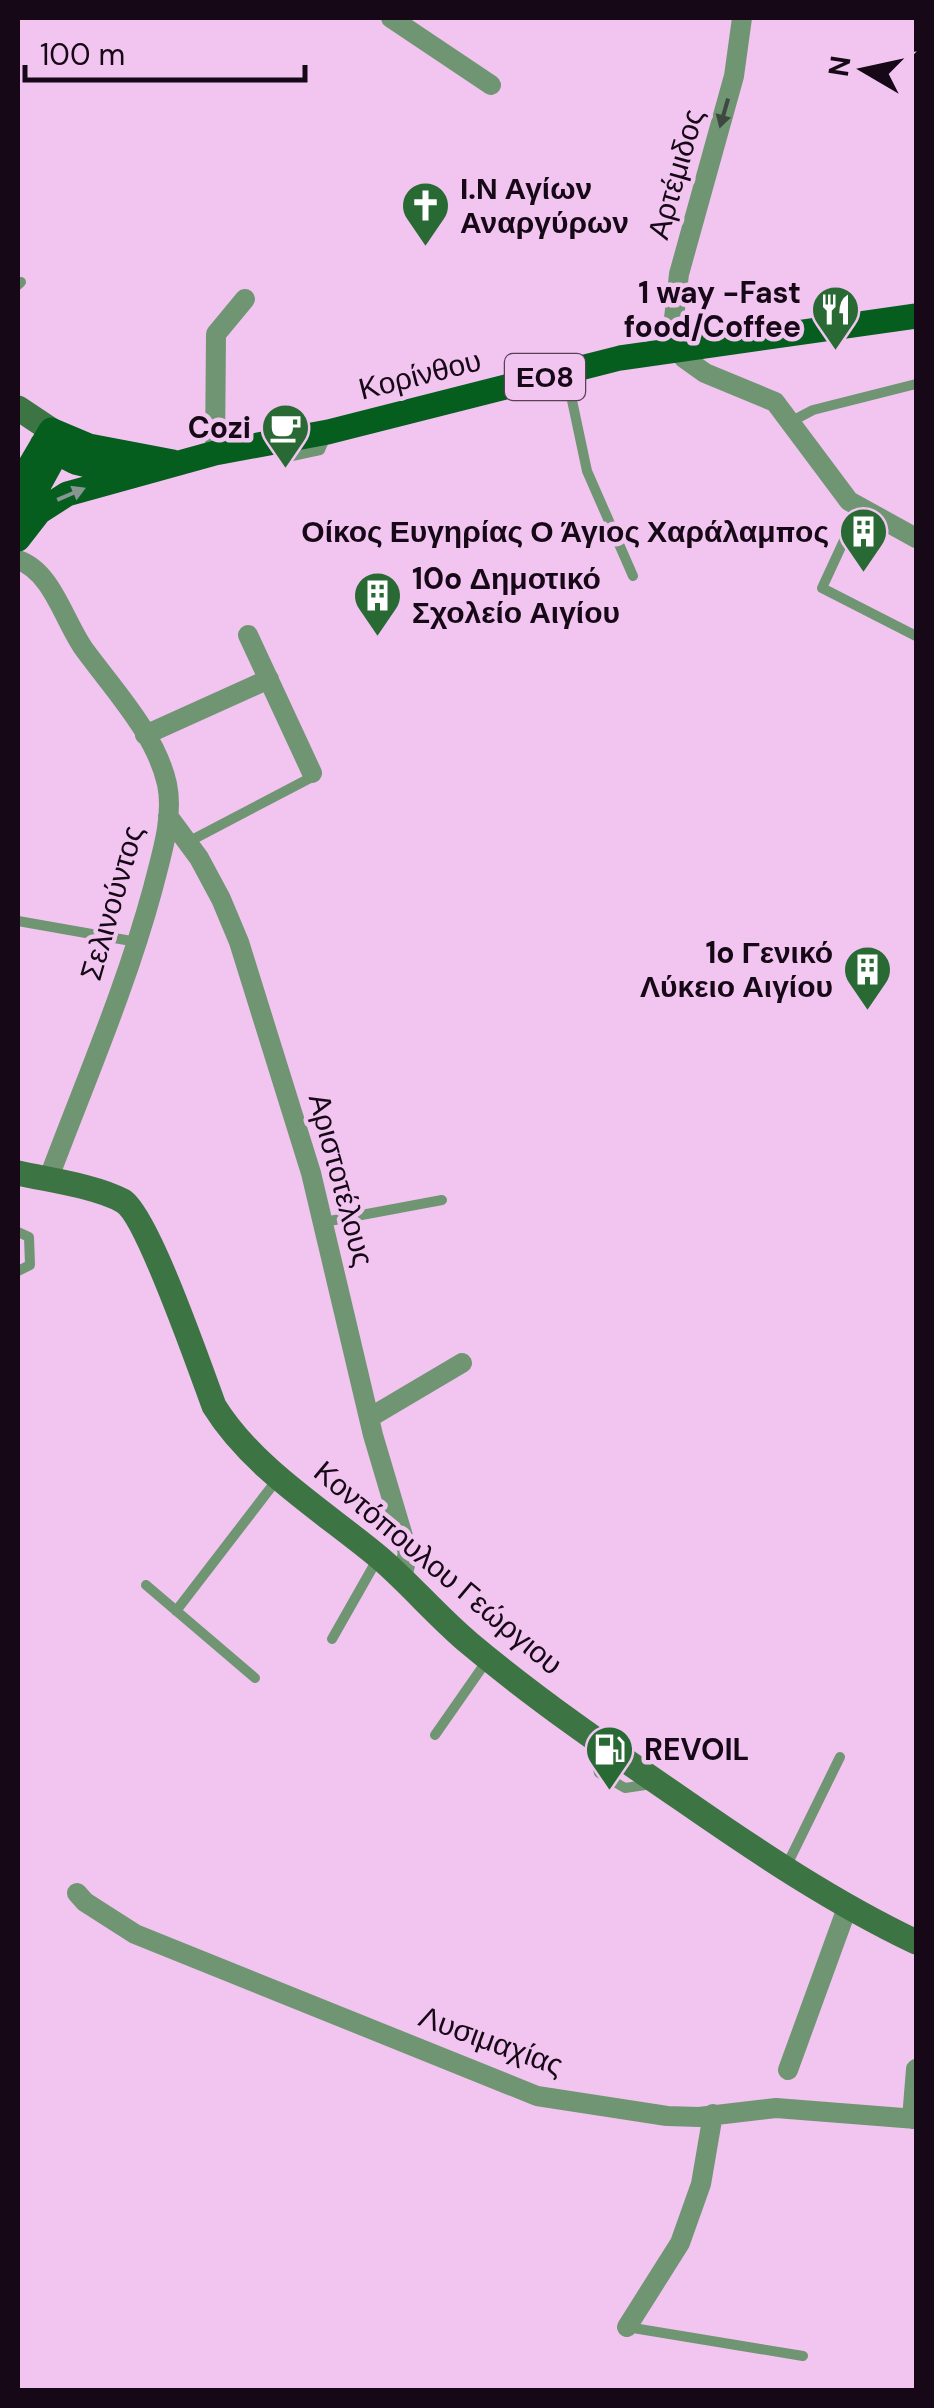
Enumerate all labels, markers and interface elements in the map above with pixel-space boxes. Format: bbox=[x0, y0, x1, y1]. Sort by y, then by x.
scale bar bbox=[25, 20, 305, 82]
north arrow bbox=[814, 20, 914, 120]
text: 100 m bbox=[40, 35, 125, 74]
text: N bbox=[820, 53, 860, 79]
one-way arrow bbox=[716, 98, 731, 129]
street label: Αρτέμιδος bbox=[638, 104, 713, 243]
place label: Ι.Ν Αγίων Αναργύρων bbox=[460, 169, 629, 242]
church icon: Ι.Ν Αγίων Αναργύρων bbox=[399, 180, 451, 248]
place label: 1 way -Fast food/Coffee bbox=[624, 273, 801, 346]
restaurant icon: 1 way -Fast food/Coffee bbox=[810, 284, 862, 352]
street label: Κορίνθου bbox=[355, 340, 485, 409]
road number: ΕΟ8 bbox=[505, 354, 585, 400]
cafe icon: Cozi bbox=[260, 402, 312, 470]
place label: Cozi bbox=[188, 408, 251, 447]
one-way arrow bbox=[56, 486, 86, 502]
building icon: Οίκος Ευγηρίας Ο Άγιος Χαράλαμπος bbox=[838, 506, 890, 574]
place label: Οίκος Ευγηρίας Ο Άγιος Χαράλαμπος bbox=[301, 512, 829, 551]
place label: 10o Δημοτικό Σχολείο Αιγίου bbox=[412, 559, 620, 632]
building icon: 10o Δημοτικό Σχολείο Αιγίου bbox=[351, 570, 403, 638]
street label: Σελινούντος bbox=[71, 821, 152, 985]
place label: 1o Γενικό Λύκειο Αιγίου bbox=[640, 933, 833, 1006]
building icon: 1o Γενικό Λύκειο Αιγίου bbox=[842, 944, 894, 1012]
street label: Αριστοτέλους bbox=[300, 1089, 383, 1271]
street label: Κοντόπουλου Γεώργιου bbox=[306, 1452, 571, 1683]
fuel station icon: REVOIL bbox=[583, 1724, 635, 1792]
place label: REVOIL bbox=[644, 1730, 749, 1769]
street label: Λυσιμαχίας bbox=[414, 1996, 569, 2085]

